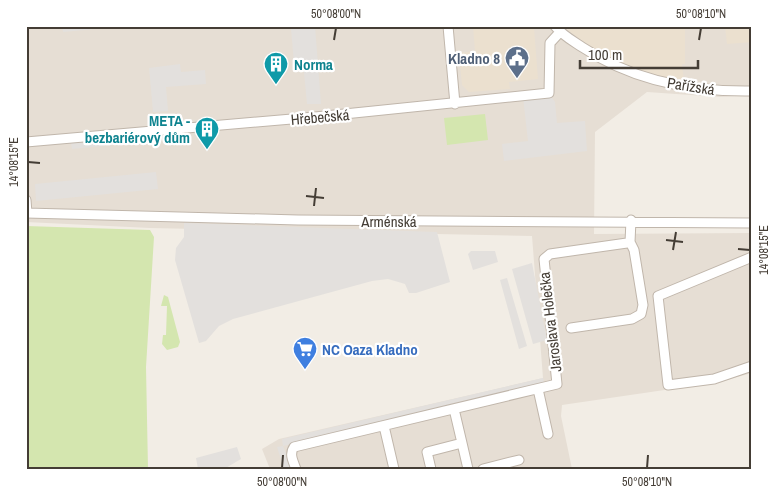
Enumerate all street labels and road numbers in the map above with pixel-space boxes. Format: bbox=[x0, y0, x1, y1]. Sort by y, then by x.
street label: Pařížská bbox=[666, 72, 716, 100]
street label: Hřebečská bbox=[290, 104, 350, 130]
street label: Arménská bbox=[360, 211, 417, 232]
street label: Jaroslava Holečka bbox=[533, 271, 567, 373]

